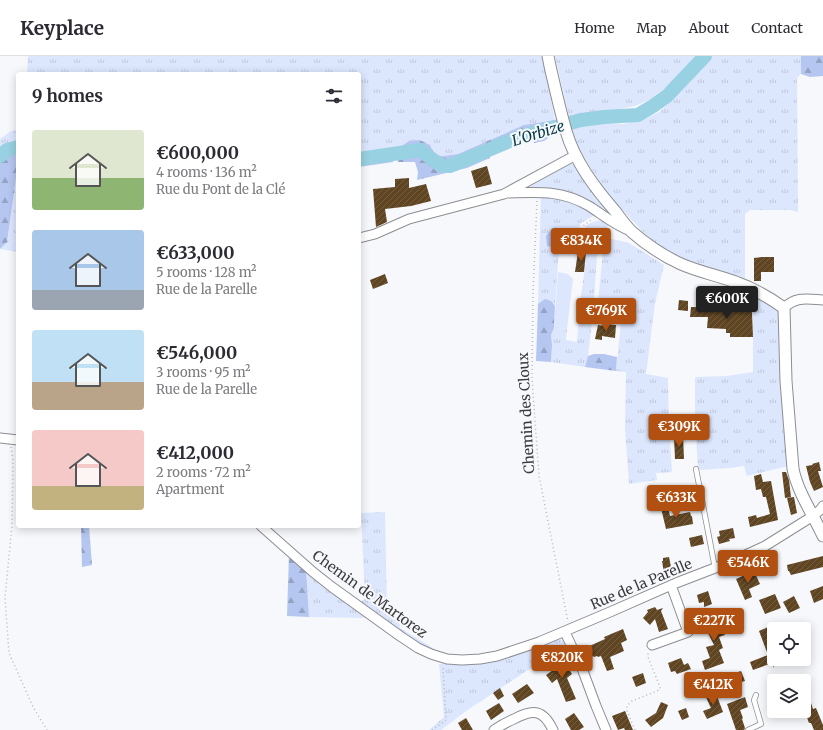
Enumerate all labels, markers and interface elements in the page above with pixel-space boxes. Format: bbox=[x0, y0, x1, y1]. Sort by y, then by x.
text: Keyplace bbox=[20, 16, 104, 40]
text: Home bbox=[574, 19, 615, 37]
text: Map bbox=[637, 19, 666, 37]
text: About bbox=[688, 19, 729, 37]
text: Contact bbox=[751, 19, 803, 37]
text: 9 homes bbox=[32, 85, 103, 107]
icon: filters bbox=[323, 85, 345, 107]
water label: L'Orbize bbox=[509, 116, 567, 150]
text: €600,000 bbox=[156, 142, 239, 164]
icon: home bbox=[64, 146, 112, 194]
text: 4 rooms · 136 m² bbox=[156, 164, 257, 181]
text: Rue du Pont de la Clé bbox=[156, 181, 285, 198]
pin: €834K bbox=[553, 228, 609, 262]
text: €834K bbox=[560, 232, 602, 249]
text: €633,000 bbox=[156, 242, 235, 264]
icon: home bbox=[64, 246, 112, 294]
text: 5 rooms · 128 m² bbox=[156, 264, 257, 281]
text: Rue de la Parelle bbox=[156, 281, 257, 298]
pin: €600K bbox=[699, 286, 755, 320]
text: €600K bbox=[705, 290, 749, 307]
pin: €769K bbox=[578, 298, 634, 332]
text: €769K bbox=[585, 302, 627, 319]
text: €546,000 bbox=[156, 342, 237, 364]
icon: home bbox=[64, 346, 112, 394]
street label: Chemin des Cloux bbox=[514, 351, 538, 474]
text: 3 rooms · 95 m² bbox=[156, 364, 251, 381]
text: Rue de la Parelle bbox=[156, 381, 257, 398]
pin: €309K bbox=[651, 414, 707, 448]
text: €309K bbox=[658, 418, 700, 435]
text: €412,000 bbox=[156, 442, 234, 464]
icon: home bbox=[64, 446, 112, 494]
text: 2 rooms · 72 m² bbox=[156, 464, 251, 481]
text: Apartment bbox=[156, 481, 224, 498]
pin: €633K bbox=[648, 485, 704, 519]
text: €633K bbox=[656, 489, 696, 506]
street label: Chemin de Martorez bbox=[309, 546, 431, 642]
pin: €546K bbox=[720, 550, 776, 584]
street label: Rue de la Parelle bbox=[587, 554, 695, 614]
text: €546K bbox=[727, 554, 769, 571]
pin: €227K bbox=[686, 608, 742, 642]
text: €227K bbox=[693, 612, 735, 629]
map controls bbox=[767, 622, 811, 718]
button: locate bbox=[767, 622, 811, 666]
pin: €820K bbox=[534, 645, 590, 679]
text: €820K bbox=[541, 649, 583, 666]
pin: €412K bbox=[685, 672, 741, 706]
button: layers bbox=[767, 674, 811, 718]
text: €412K bbox=[693, 676, 733, 693]

